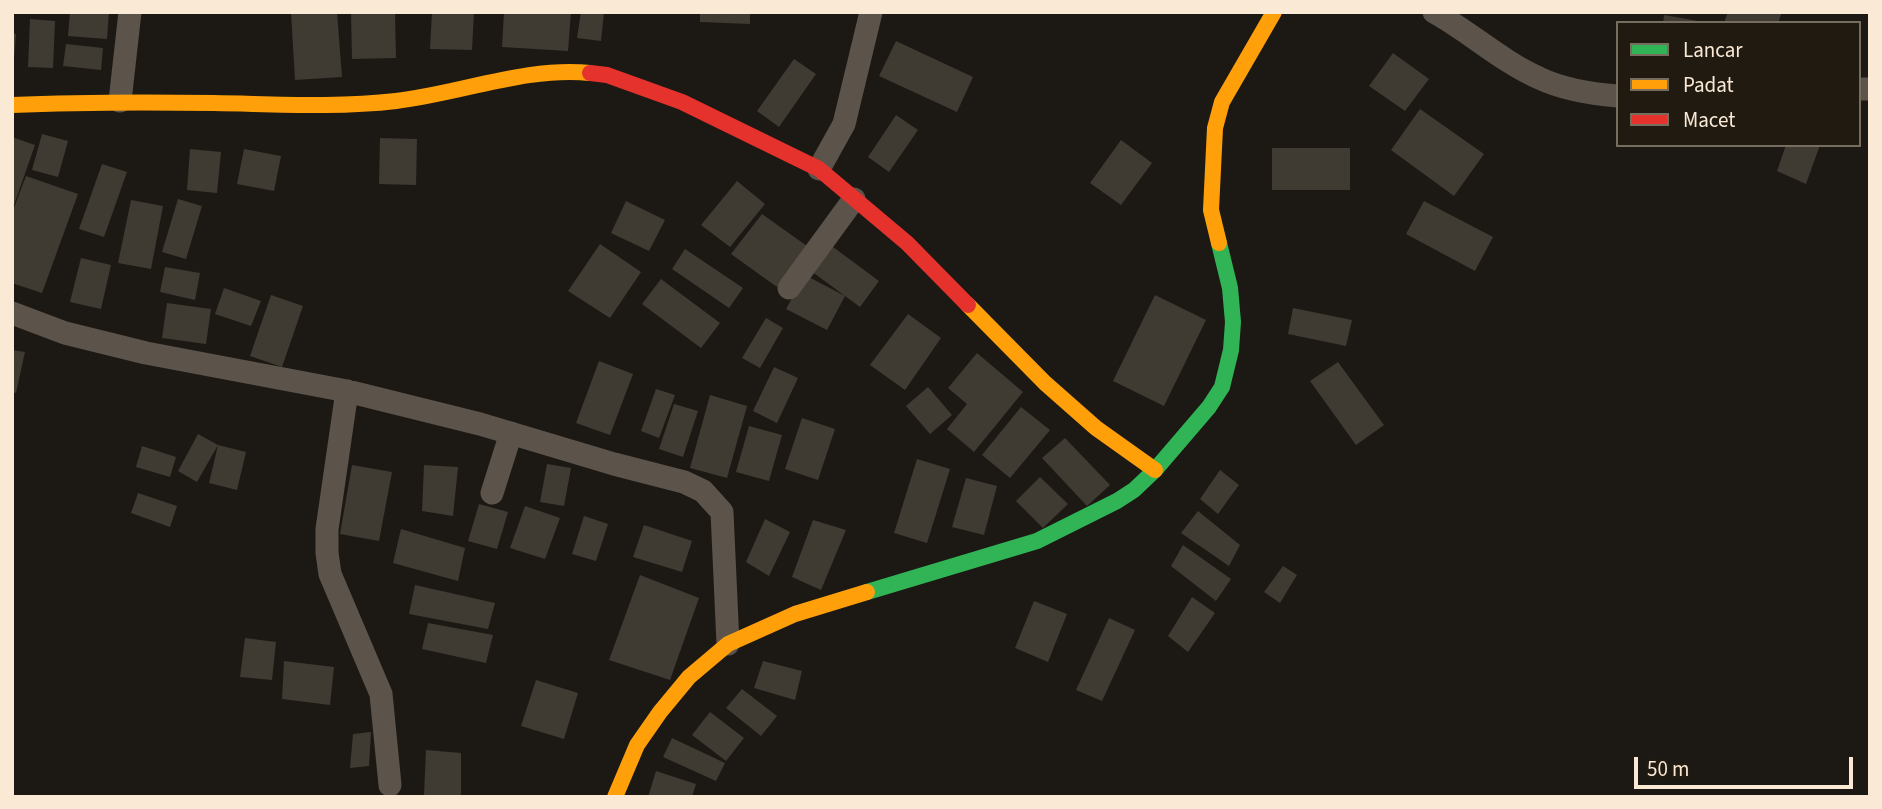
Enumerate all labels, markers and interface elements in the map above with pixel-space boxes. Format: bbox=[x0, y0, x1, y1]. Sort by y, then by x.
legend bbox=[1616, 21, 1861, 147]
text: Lancar bbox=[1683, 35, 1743, 65]
text: Padat bbox=[1683, 70, 1734, 100]
text: Macet bbox=[1683, 105, 1735, 135]
scale bar bbox=[1637, 742, 1856, 786]
text: 50 m bbox=[1647, 754, 1689, 784]

